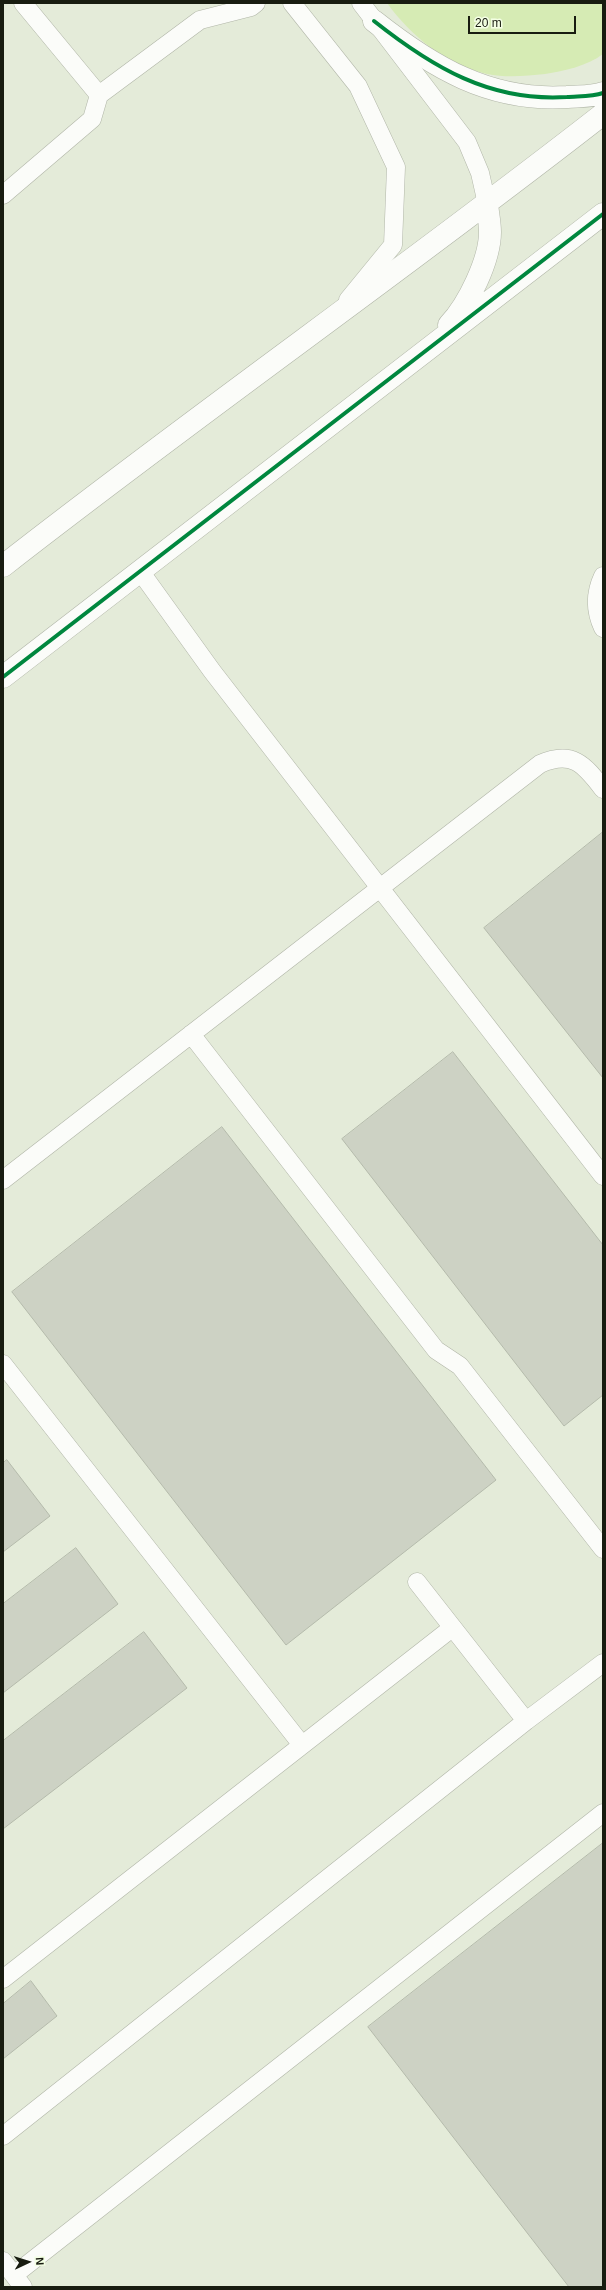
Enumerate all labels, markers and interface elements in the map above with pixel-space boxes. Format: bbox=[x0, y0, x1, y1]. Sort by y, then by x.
scale bar bbox=[470, 8, 578, 34]
text: 20 m bbox=[475, 16, 502, 30]
north arrow bbox=[8, 2242, 48, 2282]
text: N bbox=[34, 2257, 46, 2266]

